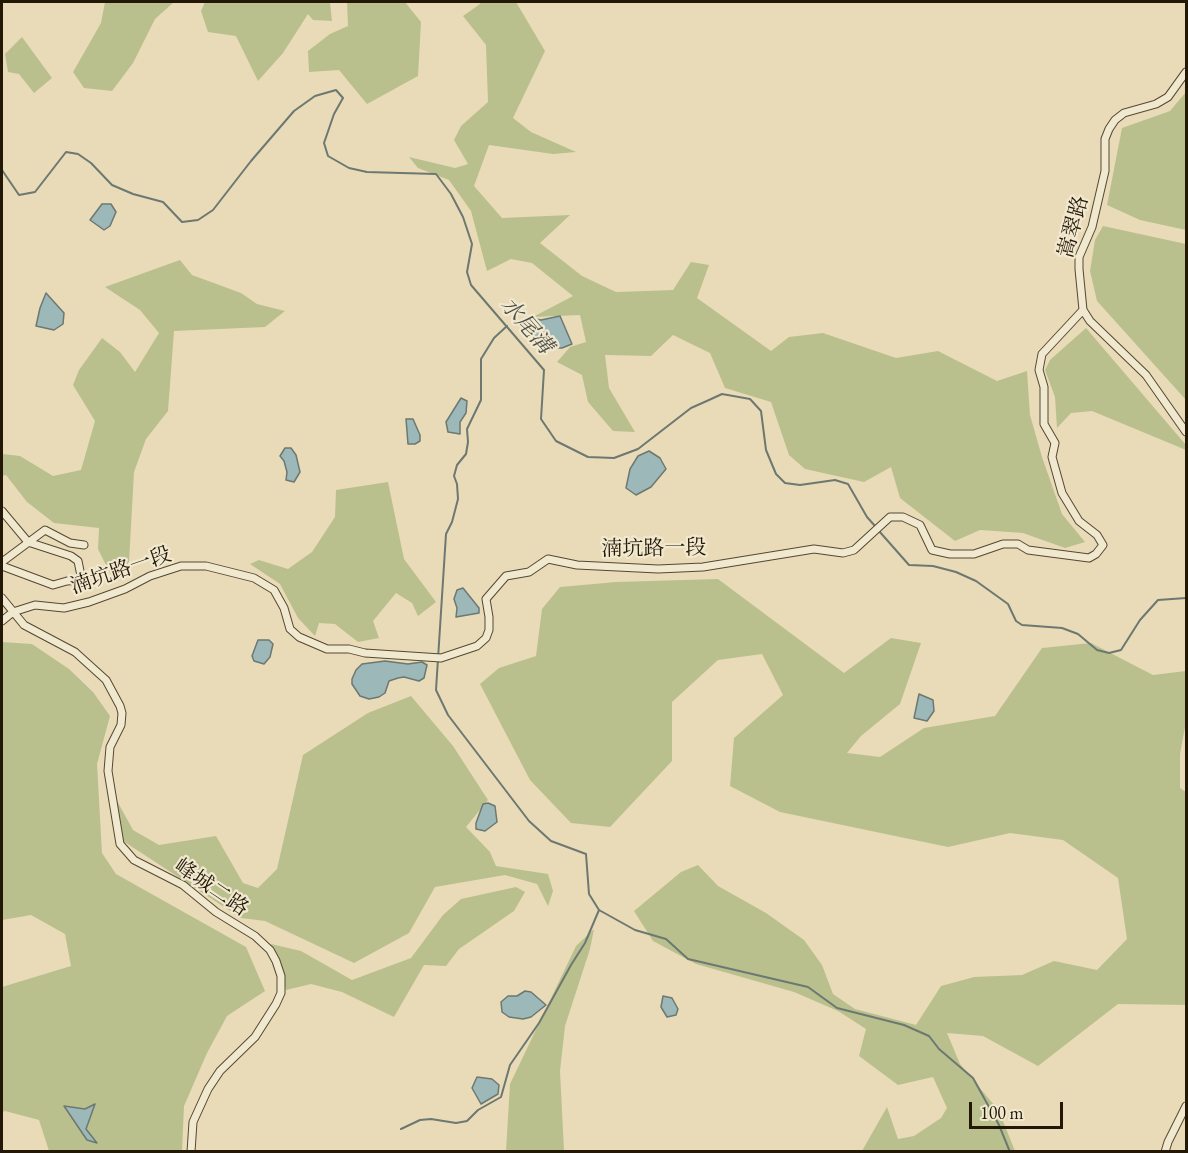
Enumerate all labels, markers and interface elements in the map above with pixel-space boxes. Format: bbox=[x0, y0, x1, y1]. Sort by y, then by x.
street label: 嵩翠路 bbox=[1054, 193, 1094, 261]
water label: 水尾溝 bbox=[494, 292, 558, 360]
street label: 湳坑路一段 bbox=[601, 535, 707, 563]
street label: 湳坑路一段 bbox=[67, 542, 175, 600]
street label: 峰城二路 bbox=[169, 854, 253, 922]
scale bar bbox=[972, 1090, 1066, 1128]
text: 100 m bbox=[980, 1101, 1024, 1124]

